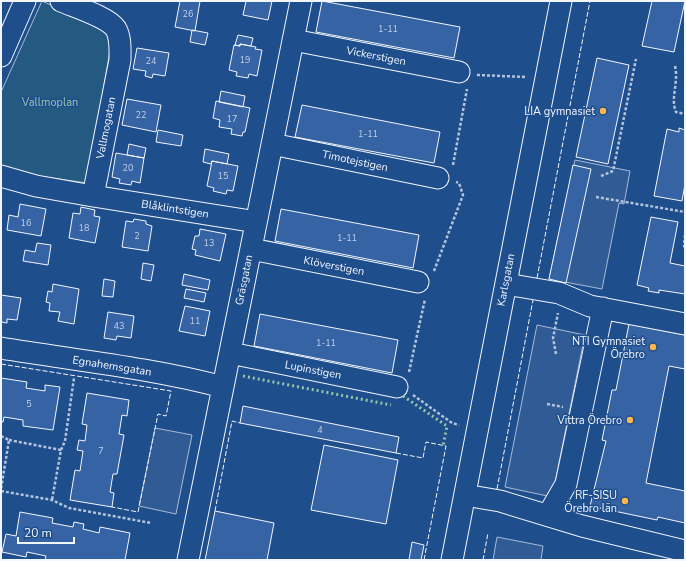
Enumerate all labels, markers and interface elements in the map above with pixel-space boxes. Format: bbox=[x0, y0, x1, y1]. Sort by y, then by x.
house number: 26 bbox=[183, 8, 193, 20]
house number: 1-11 bbox=[378, 23, 398, 35]
street label: Vickerstigen bbox=[344, 43, 407, 69]
house number: 19 bbox=[240, 54, 250, 66]
house number: 24 bbox=[146, 55, 157, 67]
park label: Vallmoplan bbox=[21, 95, 78, 110]
street label: Vallmogatan bbox=[92, 96, 119, 161]
place label: LIA gymnasiet bbox=[524, 104, 595, 119]
marker: LIA gymnasiet bbox=[598, 106, 608, 116]
house number: 22 bbox=[136, 109, 146, 121]
house number: 17 bbox=[227, 113, 237, 125]
house number: 1-11 bbox=[358, 128, 378, 140]
street label: Timotejstigen bbox=[321, 147, 389, 175]
house number: 20 bbox=[123, 162, 133, 174]
house number: 15 bbox=[218, 170, 228, 182]
street label: Blåklintstigen bbox=[140, 196, 210, 222]
house number: 16 bbox=[21, 217, 31, 229]
house number: 18 bbox=[79, 222, 89, 234]
house number: 2 bbox=[134, 230, 140, 242]
house number: 1-11 bbox=[337, 232, 357, 244]
house number: 13 bbox=[204, 237, 214, 249]
street label: Karlsgatan bbox=[494, 252, 518, 308]
street label: Gräsgatan bbox=[232, 253, 256, 307]
street label: Klöverstigen bbox=[302, 253, 366, 279]
house number: 11 bbox=[190, 315, 200, 327]
house number: 43 bbox=[114, 320, 124, 332]
place label: NTI Gymnasiet Örebro bbox=[572, 334, 645, 362]
house number: 1-11 bbox=[316, 337, 336, 349]
marker: NTI Gymnasiet Örebro bbox=[648, 342, 658, 352]
street label: Egnahemsgatan bbox=[71, 352, 153, 380]
street label: Lupinstigen bbox=[283, 357, 343, 383]
house number: 5 bbox=[26, 398, 32, 410]
place label: Vittra Örebro bbox=[556, 413, 622, 428]
marker: Vittra Örebro bbox=[625, 415, 635, 425]
house number: 4 bbox=[317, 424, 323, 436]
house number: 7 bbox=[98, 445, 104, 457]
place label: RF-SISU Örebro län bbox=[564, 488, 617, 516]
marker: RF-SISU Örebro län bbox=[620, 496, 630, 506]
scale bar bbox=[18, 519, 74, 545]
text: 20 m bbox=[24, 525, 52, 541]

